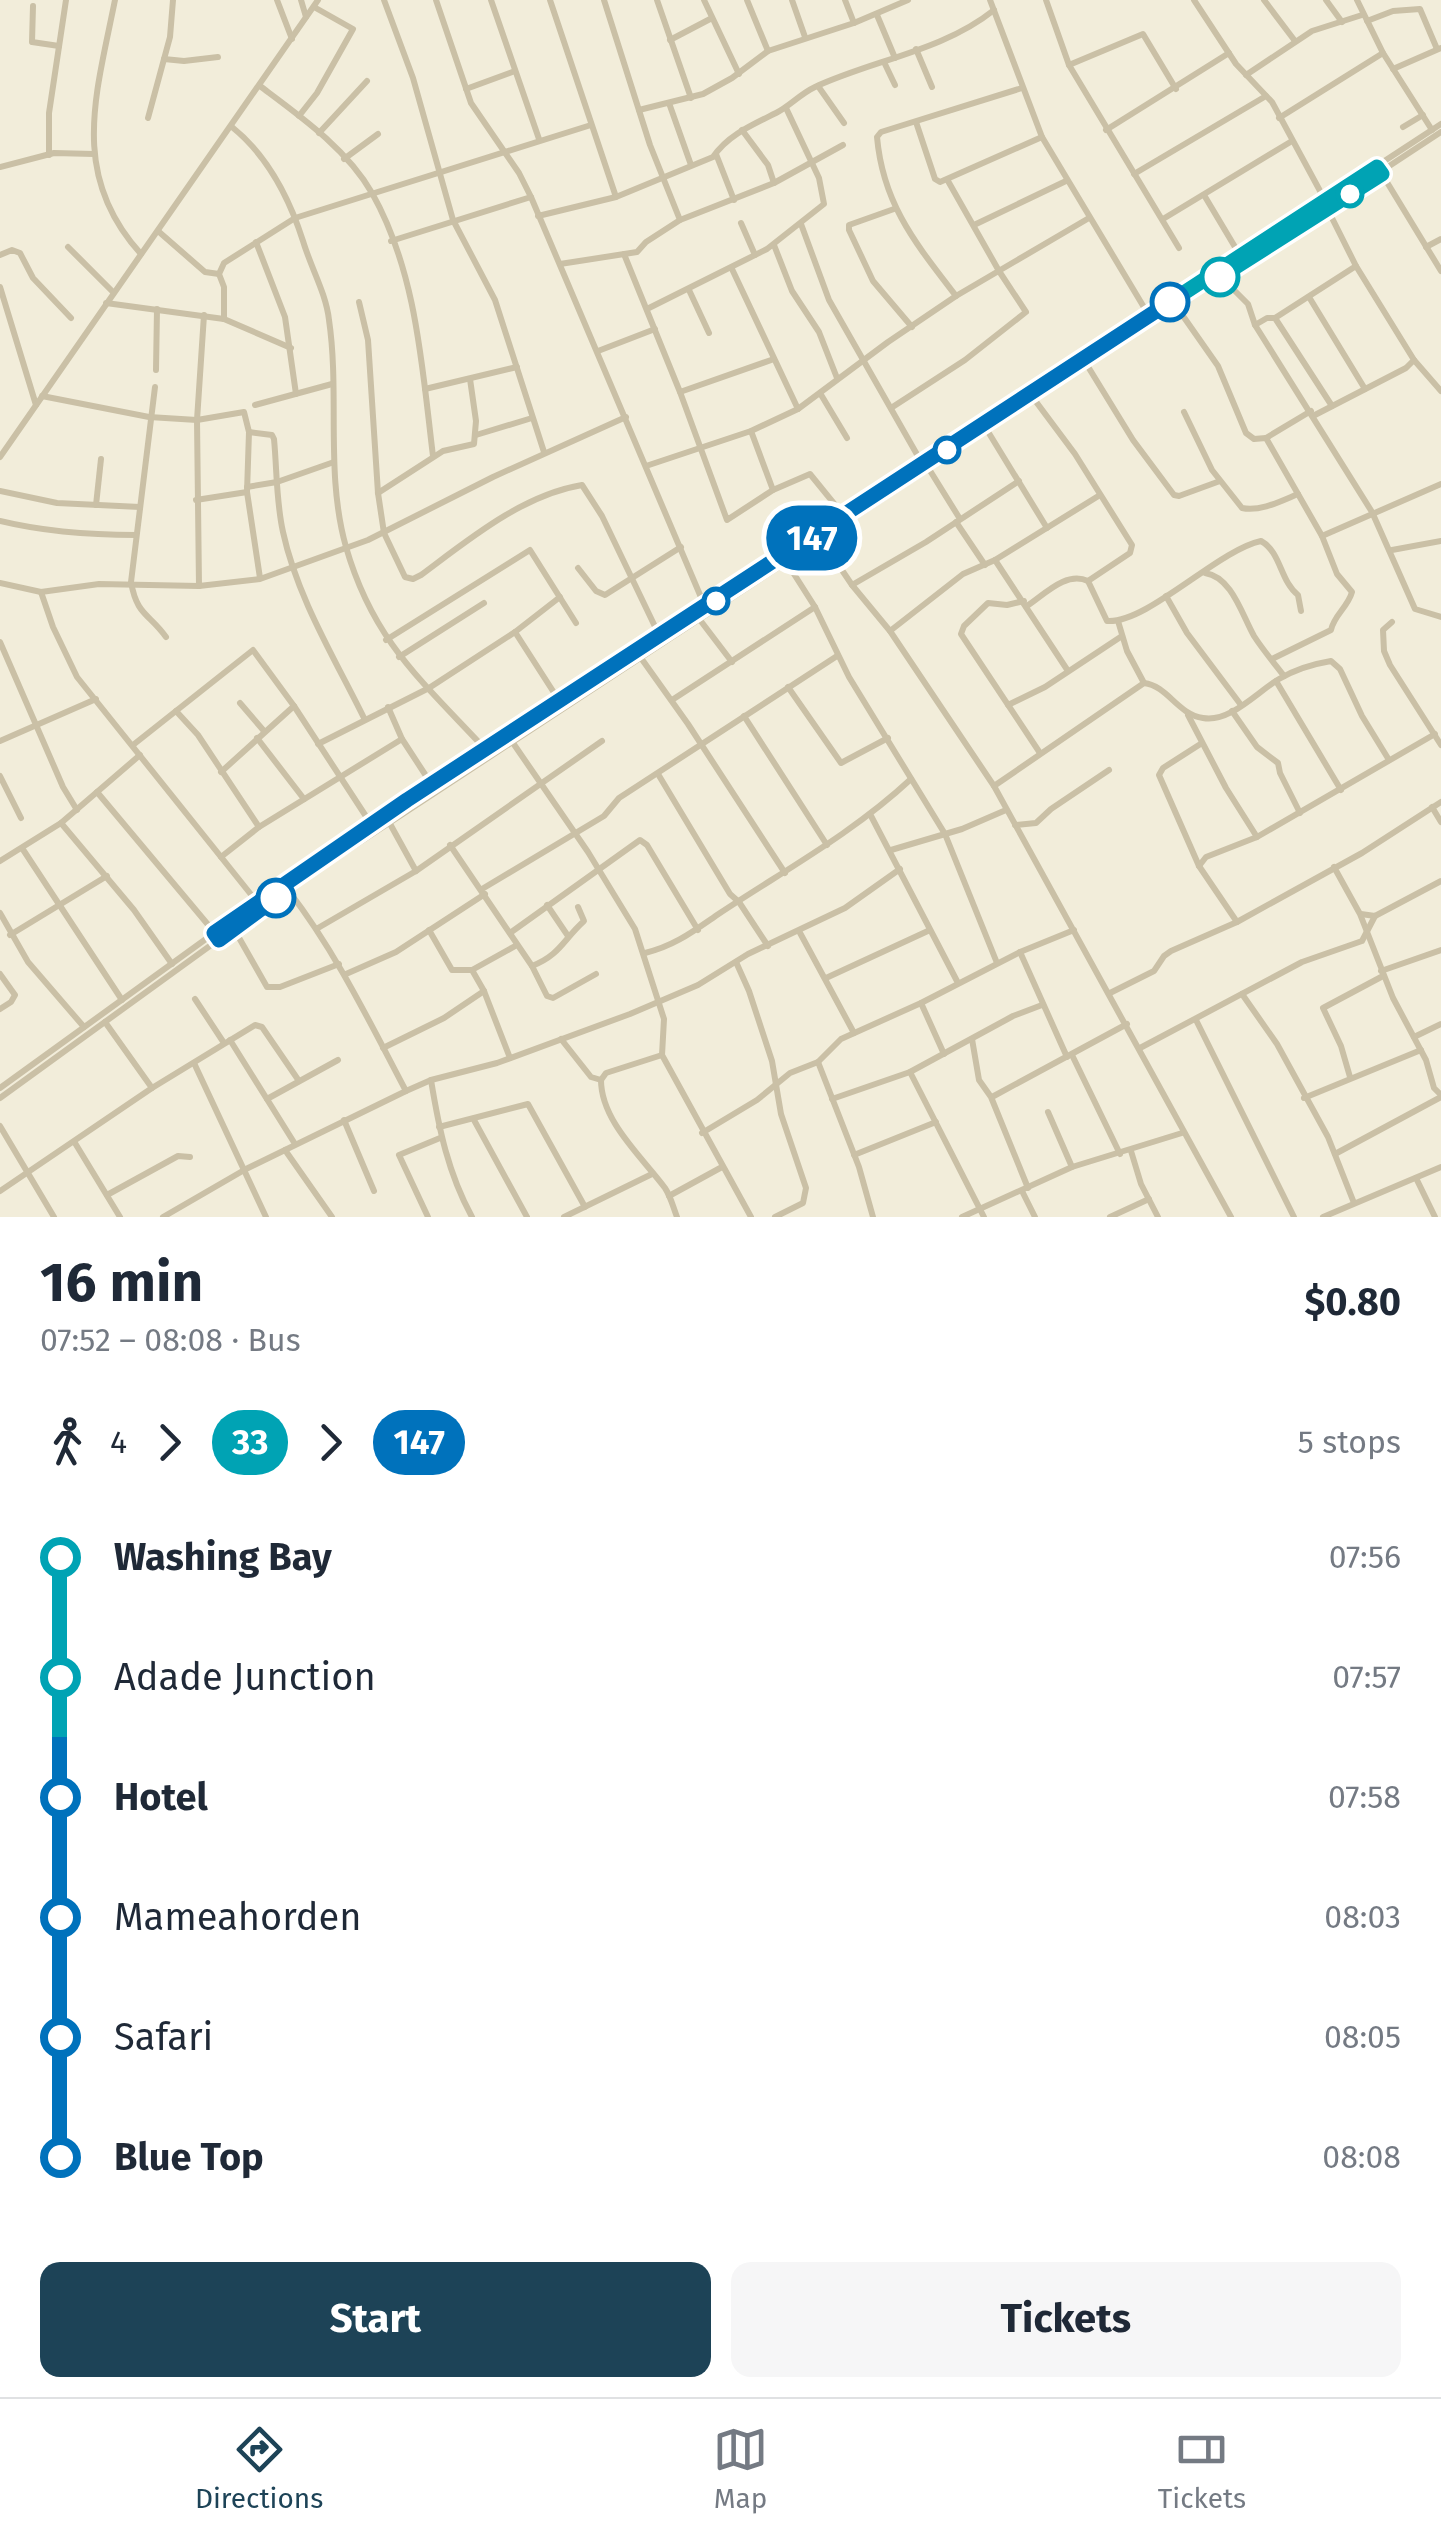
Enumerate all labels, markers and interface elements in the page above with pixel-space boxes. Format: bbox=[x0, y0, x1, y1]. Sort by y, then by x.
unlabelled marker bbox=[1337, 181, 1363, 207]
unlabelled marker bbox=[1201, 258, 1239, 296]
unlabelled marker bbox=[1151, 283, 1189, 321]
unlabelled marker bbox=[934, 437, 960, 463]
line badge: 147 bbox=[754, 506, 870, 570]
text: 147 bbox=[786, 517, 838, 559]
unlabelled marker bbox=[703, 588, 729, 614]
unlabelled marker bbox=[257, 879, 295, 917]
text: 16 min bbox=[40, 1250, 203, 1316]
text: $0.80 bbox=[1304, 1279, 1401, 1325]
text: 07:52 – 08:08 · Bus bbox=[40, 1321, 301, 1359]
icon: walk bbox=[40, 1415, 95, 1470]
icon: forward bbox=[142, 1415, 197, 1470]
icon: forward bbox=[303, 1415, 358, 1470]
text: 33 bbox=[232, 1421, 268, 1463]
text: 147 bbox=[393, 1421, 445, 1463]
text: 4 bbox=[110, 1423, 127, 1461]
text: 5 stops bbox=[1298, 1423, 1401, 1461]
text: Washing Bay bbox=[114, 1534, 332, 1580]
text: 07:56 bbox=[1329, 1538, 1401, 1576]
text: Adade Junction bbox=[114, 1654, 376, 1700]
text: 07:57 bbox=[1332, 1658, 1401, 1696]
text: Hotel bbox=[114, 1774, 208, 1820]
text: 07:58 bbox=[1328, 1778, 1401, 1816]
text: Mameahorden bbox=[114, 1894, 362, 1940]
text: 08:03 bbox=[1324, 1898, 1401, 1936]
text: Safari bbox=[114, 2014, 213, 2060]
text: 08:05 bbox=[1324, 2018, 1401, 2056]
text: Blue Top bbox=[114, 2134, 264, 2180]
text: 08:08 bbox=[1322, 2138, 1401, 2176]
button: Start bbox=[40, 2262, 711, 2377]
button: Tickets bbox=[731, 2262, 1401, 2377]
tab: Directions bbox=[195, 2422, 323, 2515]
tab: Map bbox=[713, 2422, 768, 2515]
tab: Tickets bbox=[1158, 2422, 1246, 2515]

